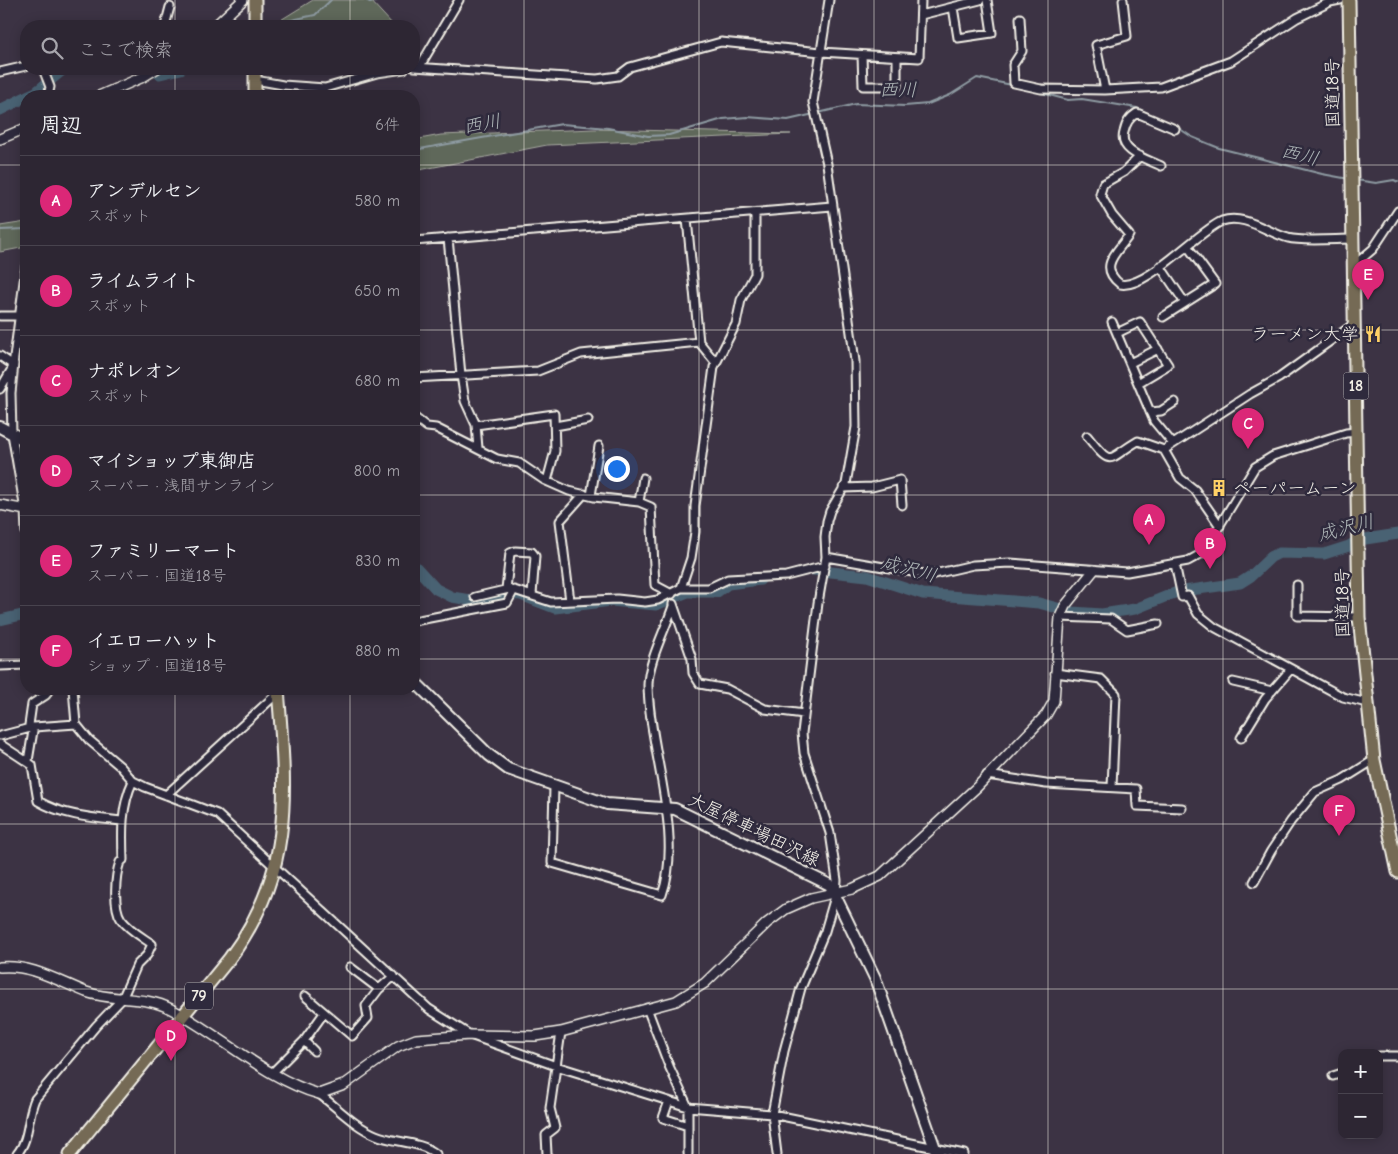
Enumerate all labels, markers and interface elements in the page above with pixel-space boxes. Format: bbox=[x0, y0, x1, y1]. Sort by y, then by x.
search box bbox=[20, 20, 420, 75]
icon: search bbox=[38, 34, 66, 62]
text: ここで検索 bbox=[78, 39, 173, 61]
street label: 国道18号 bbox=[1322, 58, 1344, 128]
water label: 西川 bbox=[879, 79, 917, 101]
water label: 西川 bbox=[461, 110, 503, 138]
text: 周辺 bbox=[40, 113, 82, 137]
text: 6件 bbox=[375, 116, 400, 134]
water label: 西川 bbox=[1279, 140, 1321, 170]
text: アンデルセン bbox=[87, 180, 201, 202]
text: A bbox=[52, 192, 60, 210]
text: 580 m bbox=[355, 192, 400, 210]
text: スポット bbox=[87, 207, 151, 225]
pin: E bbox=[1352, 259, 1384, 300]
text: ライムライト bbox=[87, 270, 199, 292]
text: B bbox=[51, 282, 61, 300]
text: 650 m bbox=[354, 282, 400, 300]
text: スポット bbox=[87, 297, 151, 315]
place label: ラーメン大学 bbox=[1251, 324, 1359, 345]
restaurant icon: ラーメン大学 bbox=[1363, 324, 1383, 344]
text: ナポレオン bbox=[87, 360, 182, 382]
text: C bbox=[51, 372, 61, 390]
text: 680 m bbox=[355, 372, 400, 390]
road number: 18 bbox=[1344, 372, 1368, 400]
text: スポット bbox=[87, 387, 151, 405]
pin: C bbox=[1232, 408, 1264, 449]
text: マイショップ東御店 bbox=[87, 450, 256, 472]
your location bbox=[604, 456, 630, 482]
text: D bbox=[51, 462, 61, 480]
text: 800 m bbox=[354, 462, 400, 480]
text: スーパー · 浅間サンライン bbox=[87, 477, 275, 495]
building icon: ペーパームーン bbox=[1209, 478, 1229, 498]
place label: ペーパームーン bbox=[1233, 478, 1356, 499]
pin: A bbox=[1133, 504, 1165, 545]
water label: 成沢川 bbox=[1316, 510, 1376, 546]
pin: B bbox=[1194, 528, 1226, 569]
text: ファミリーマート bbox=[87, 540, 240, 562]
water label: 成沢川 bbox=[879, 551, 939, 587]
text: E bbox=[51, 552, 61, 570]
text: 830 m bbox=[355, 552, 400, 570]
text: スーパー · 国道18号 bbox=[87, 567, 226, 585]
street label: 国道18号 bbox=[1332, 568, 1354, 638]
text: イエローハット bbox=[87, 630, 220, 652]
text: F bbox=[51, 642, 61, 660]
text: 880 m bbox=[355, 642, 400, 660]
text: ショップ · 国道18号 bbox=[87, 657, 226, 675]
street label: 大屋停車場田沢線 bbox=[685, 789, 823, 871]
pin: F bbox=[1323, 795, 1355, 836]
road number: 79 bbox=[185, 982, 213, 1009]
pin: D bbox=[155, 1020, 187, 1061]
map controls bbox=[1338, 1049, 1383, 1139]
button: + bbox=[1338, 1049, 1383, 1094]
button: − bbox=[1338, 1094, 1383, 1139]

